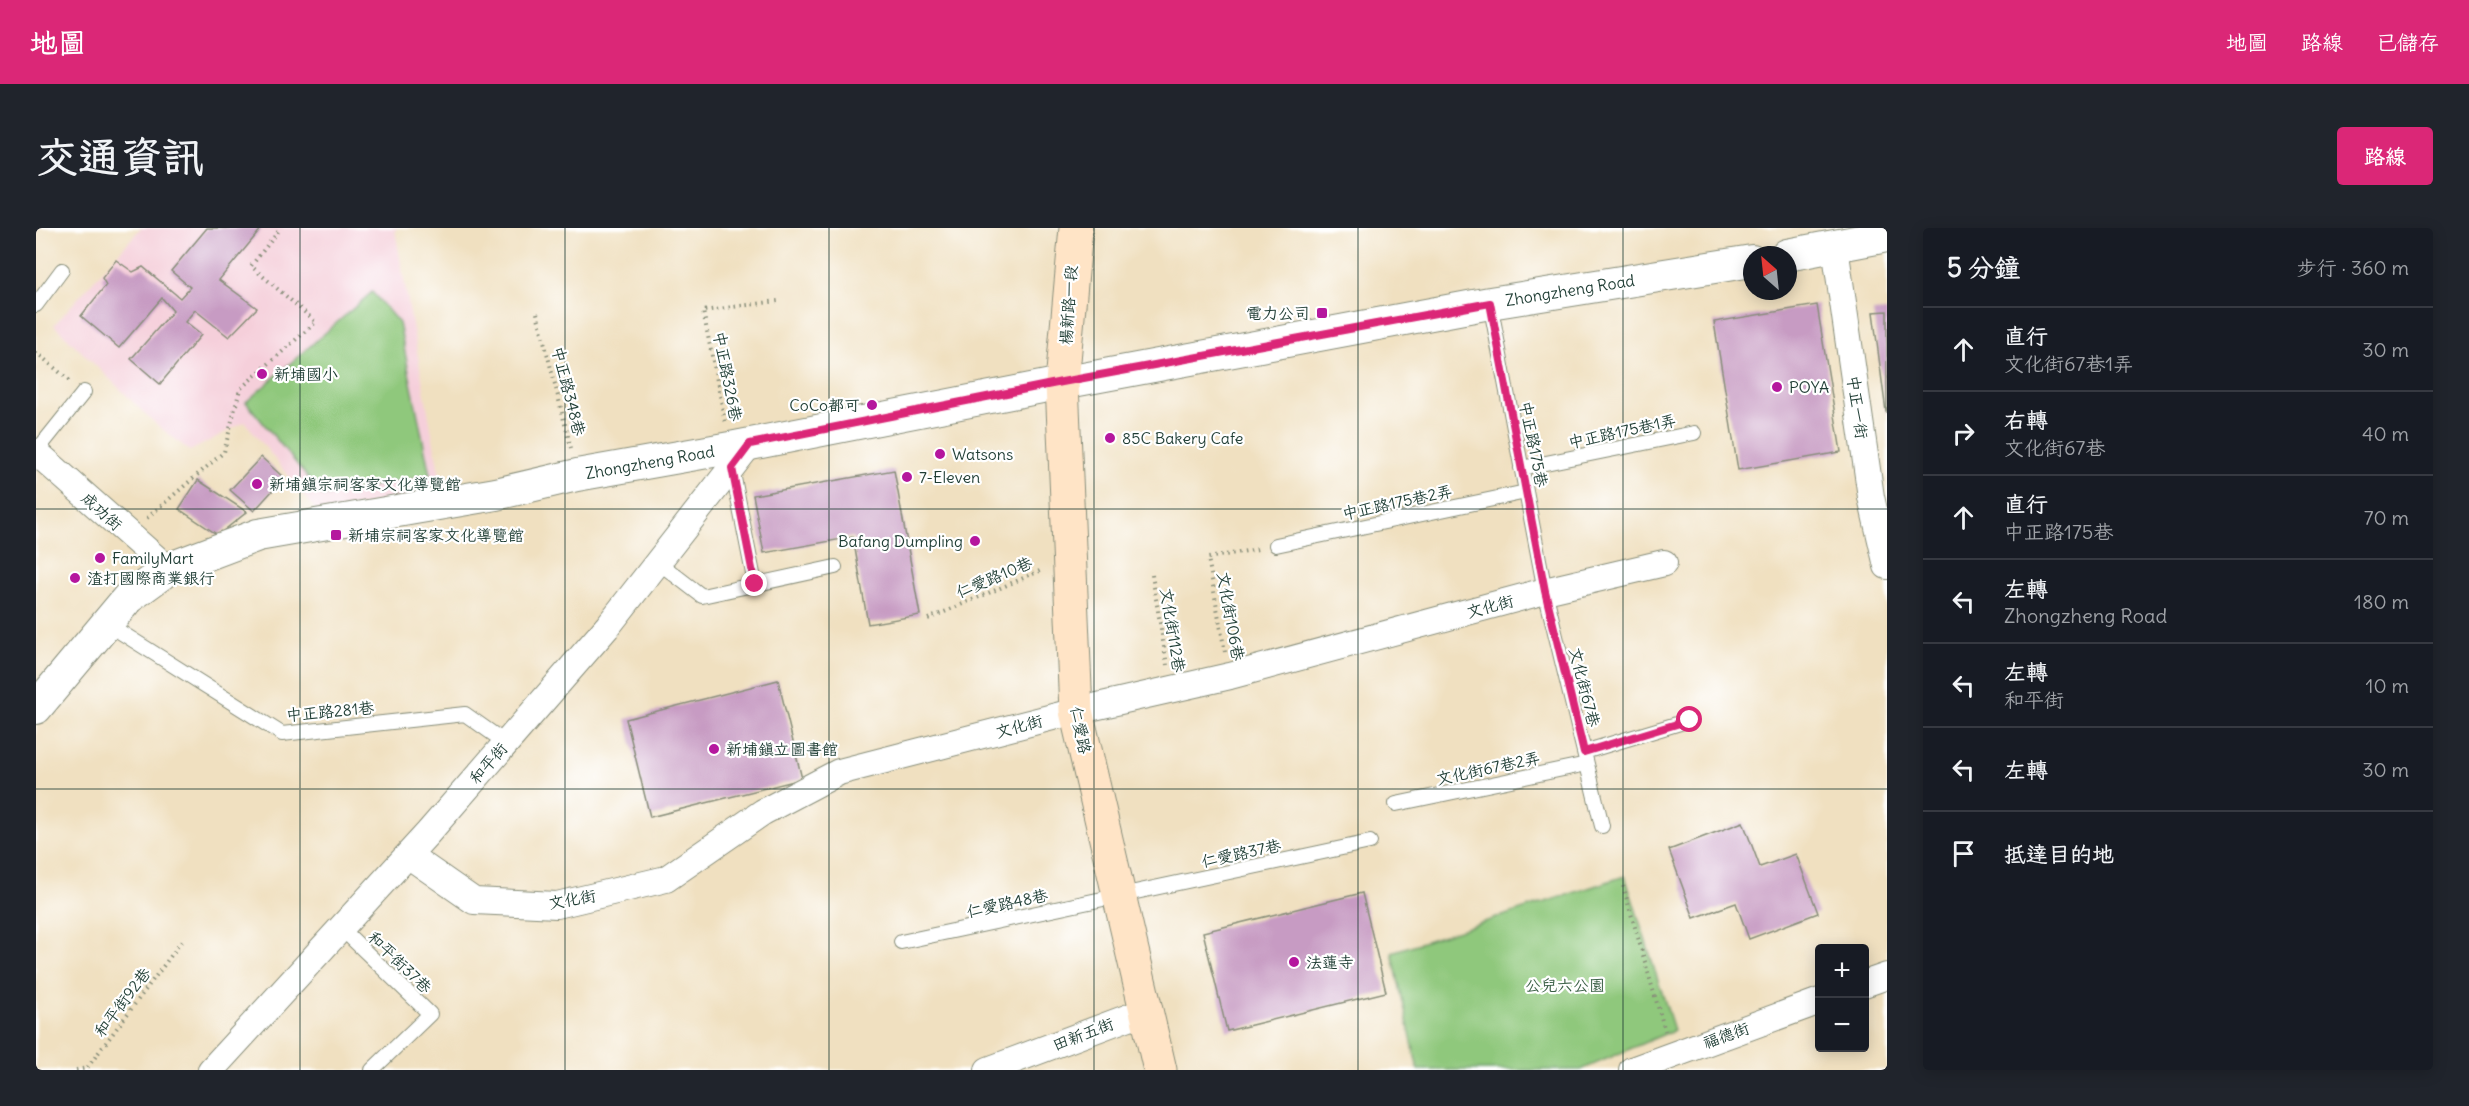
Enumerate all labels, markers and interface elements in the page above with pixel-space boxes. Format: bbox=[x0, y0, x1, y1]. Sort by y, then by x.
text: 地圖 bbox=[30, 25, 86, 61]
text: 地圖 bbox=[2226, 29, 2268, 56]
text: 路線 bbox=[2301, 29, 2343, 56]
text: 已儲存 bbox=[2376, 29, 2439, 56]
button: 路線 bbox=[2337, 127, 2433, 185]
text: 交通資訊 bbox=[36, 131, 204, 183]
north arrow bbox=[1743, 246, 1797, 300]
text: 5 分鐘 bbox=[1947, 251, 2020, 284]
text: 步行 · 360 m bbox=[2297, 255, 2409, 280]
street label: 楊新路一段 bbox=[1055, 264, 1081, 346]
street label: Zhongzheng Road bbox=[1504, 270, 1636, 310]
place label: 電力公司 bbox=[1246, 303, 1310, 323]
marker: 電力公司 bbox=[1315, 306, 1329, 320]
text: 直行 bbox=[2004, 322, 2048, 350]
street label: 中正路326巷 bbox=[709, 329, 747, 423]
icon: ahead bbox=[1947, 333, 1980, 366]
text: 30 m bbox=[2362, 337, 2409, 362]
street label: 中正路348巷 bbox=[548, 344, 590, 438]
text: 文化街67巷1弄 bbox=[2004, 351, 2133, 376]
place label: 新埔國小 bbox=[274, 364, 338, 384]
marker: 新埔國小 bbox=[255, 367, 269, 381]
street label: 中正一街 bbox=[1844, 374, 1872, 440]
place label: POYA bbox=[1789, 377, 1829, 397]
marker: POYA bbox=[1770, 380, 1784, 394]
place label: CoCo都可 bbox=[789, 395, 860, 415]
marker: CoCo都可 bbox=[865, 398, 879, 412]
street label: 中正路175巷 bbox=[1516, 399, 1552, 489]
text: 右轉 bbox=[2004, 406, 2048, 434]
street label: 中正路175巷1弄 bbox=[1566, 410, 1678, 452]
icon: right bbox=[1947, 417, 1980, 450]
text: 40 m bbox=[2362, 421, 2409, 446]
place label: 85C Bakery Cafe bbox=[1122, 428, 1243, 448]
marker: 85C Bakery Cafe bbox=[1103, 431, 1117, 445]
text: 文化街67巷 bbox=[2004, 435, 2105, 460]
street label: Zhongzheng Road bbox=[584, 441, 716, 483]
place label: Watsons bbox=[952, 444, 1013, 464]
marker: Watsons bbox=[933, 447, 947, 461]
place label: 7-Eleven bbox=[919, 467, 980, 487]
marker: 7-Eleven bbox=[900, 470, 914, 484]
place label: 新埔鎮宗祠客家文化導覽館 bbox=[269, 474, 461, 494]
marker: 新埔鎮宗祠客家文化導覽館 bbox=[250, 477, 264, 491]
street label: 中正路175巷2弄 bbox=[1340, 481, 1454, 523]
street label: 成功街 bbox=[77, 488, 127, 534]
text: 直行 bbox=[2004, 490, 2048, 518]
icon: ahead bbox=[1947, 501, 1980, 534]
text: 70 m bbox=[2364, 505, 2409, 530]
text: 中正路175巷 bbox=[2004, 519, 2113, 544]
place label: 新埔宗祠客家文化導覽館 bbox=[348, 525, 524, 545]
marker: 新埔宗祠客家文化導覽館 bbox=[329, 528, 343, 542]
place label: Bafang Dumpling bbox=[838, 531, 963, 551]
marker: Bafang Dumpling bbox=[968, 534, 982, 548]
place label: FamilyMart bbox=[112, 548, 194, 568]
marker: FamilyMart bbox=[93, 551, 107, 565]
street label: 仁愛路10巷 bbox=[953, 552, 1035, 602]
place label: 渣打國際商業銀行 bbox=[87, 568, 215, 588]
route end bbox=[741, 570, 767, 596]
street label: 文化街106巷 bbox=[1213, 570, 1249, 662]
marker: 渣打國際商業銀行 bbox=[68, 571, 82, 585]
text: 左轉 bbox=[2004, 575, 2048, 603]
icon: left bbox=[1947, 585, 1980, 618]
street label: 文化街112巷 bbox=[1156, 586, 1190, 674]
text: 180 m bbox=[2354, 589, 2409, 614]
street label: 文化街 bbox=[1464, 590, 1516, 622]
text: Zhongzheng Road bbox=[2004, 603, 2167, 628]
street label: 文化街67巷 bbox=[1565, 645, 1605, 729]
text: 左轉 bbox=[2004, 658, 2048, 686]
icon: left bbox=[1947, 669, 1980, 702]
text: 10 m bbox=[2366, 673, 2409, 698]
text: 和平街 bbox=[2004, 687, 2064, 712]
street label: 中正路281巷 bbox=[285, 697, 375, 725]
street label: 仁愛路 bbox=[1067, 705, 1095, 755]
route start bbox=[1676, 706, 1702, 732]
street label: 文化街 bbox=[993, 710, 1045, 742]
street label: 和平街 bbox=[465, 738, 511, 788]
place label: 新埔鎮立圖書館 bbox=[726, 739, 838, 759]
marker: 新埔鎮立圖書館 bbox=[707, 742, 721, 756]
street label: 文化街67巷2弄 bbox=[1434, 747, 1542, 789]
icon: left bbox=[1947, 753, 1980, 786]
text: 左轉 bbox=[2004, 756, 2048, 784]
text: 30 m bbox=[2362, 757, 2409, 782]
street label: 仁愛路37巷 bbox=[1199, 835, 1283, 871]
icon: arrive bbox=[1947, 837, 1980, 870]
text: 抵達目的地 bbox=[2004, 840, 2114, 868]
street label: 文化街 bbox=[547, 885, 597, 913]
street label: 仁愛路48巷 bbox=[965, 885, 1049, 921]
street label: 和平街37巷 bbox=[364, 927, 436, 997]
map controls bbox=[1815, 944, 1869, 1052]
button: + bbox=[1815, 944, 1869, 998]
place label: 法蓮寺 bbox=[1306, 952, 1354, 972]
marker: 法蓮寺 bbox=[1287, 955, 1301, 969]
street label: 和平街92巷 bbox=[89, 963, 155, 1041]
park label: 公兒六公園 bbox=[1525, 975, 1605, 995]
button: − bbox=[1815, 998, 1869, 1052]
street label: 田新五街 bbox=[1050, 1013, 1116, 1055]
street label: 福德街 bbox=[1700, 1017, 1752, 1053]

